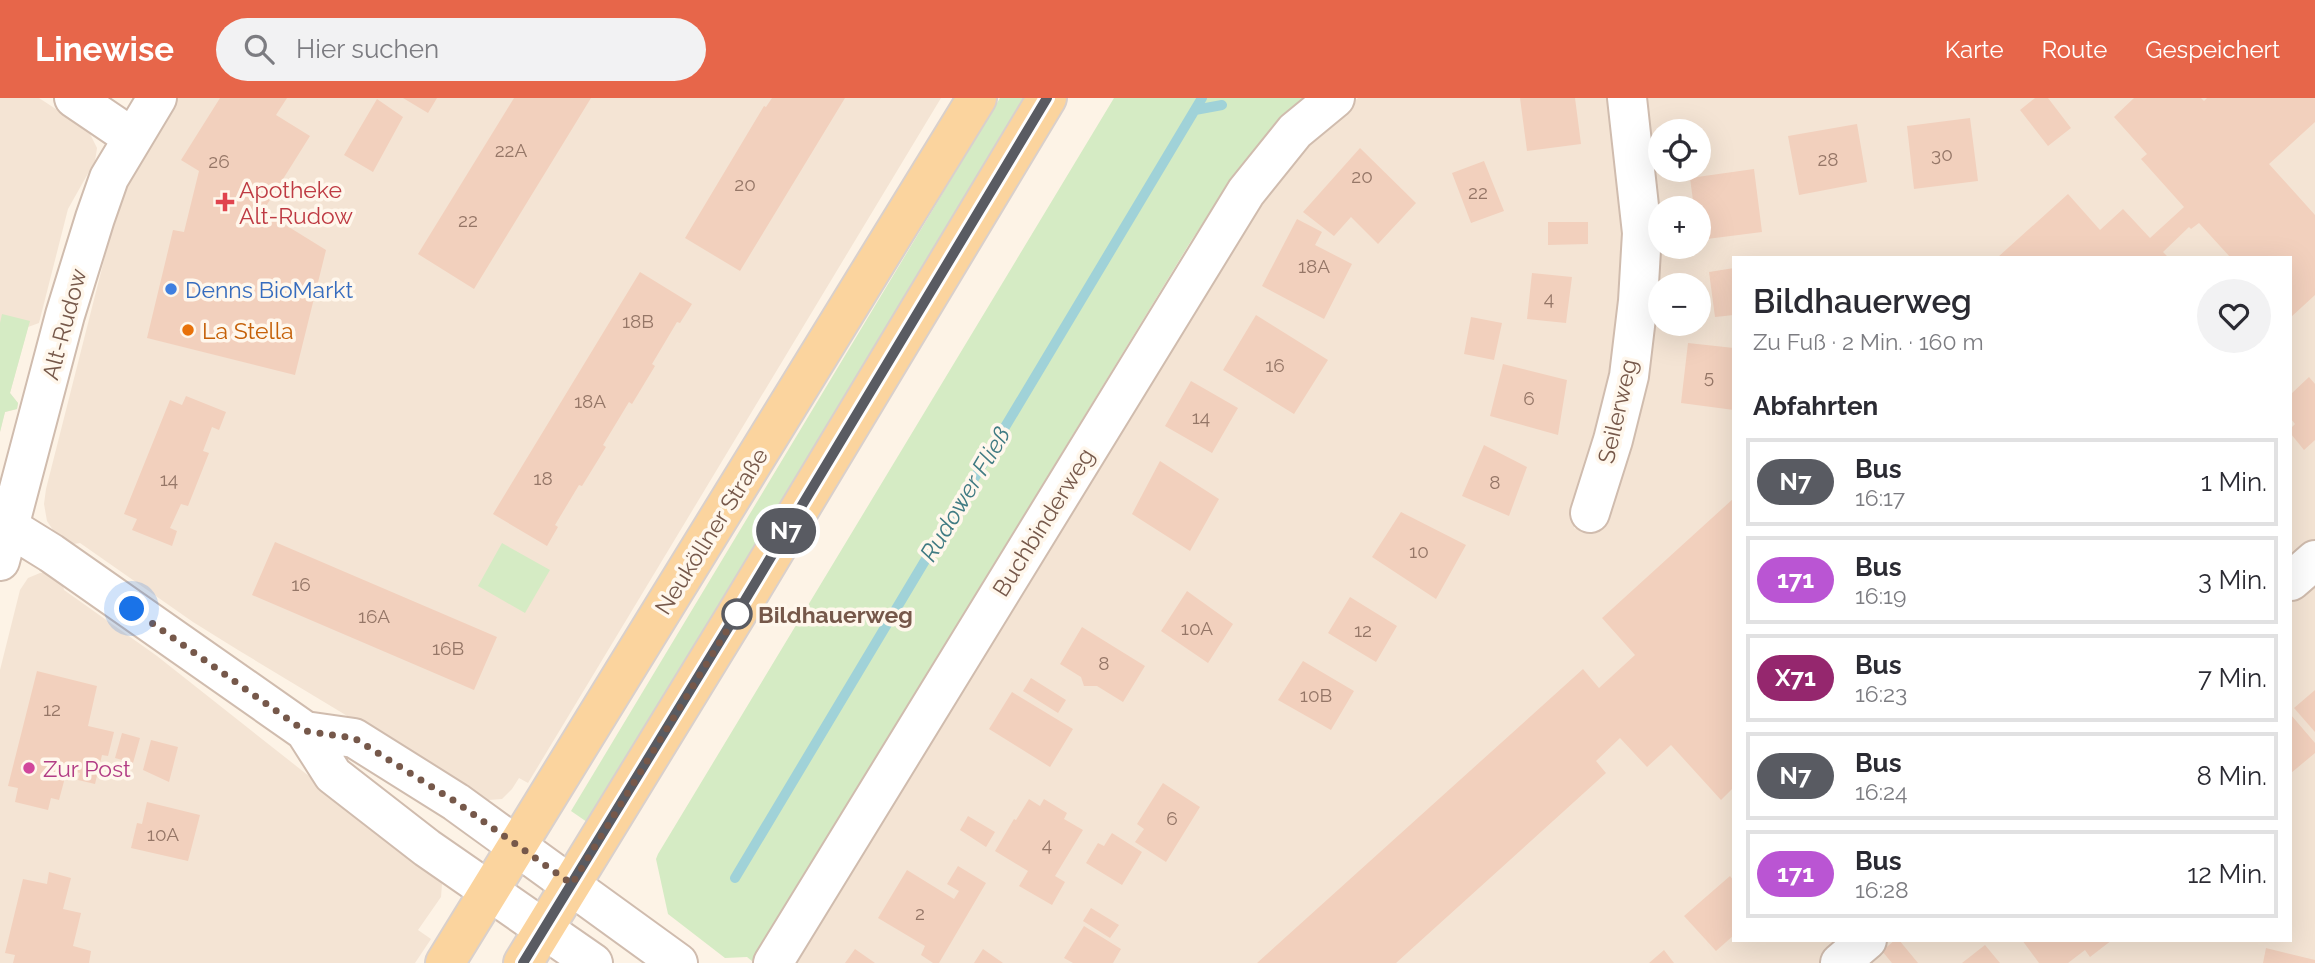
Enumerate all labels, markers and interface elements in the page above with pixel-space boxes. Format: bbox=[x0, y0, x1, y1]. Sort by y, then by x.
search box bbox=[216, 18, 706, 81]
text: Linewise bbox=[35, 30, 174, 69]
icon: search bbox=[240, 30, 278, 68]
text: Hier suchen bbox=[296, 34, 439, 64]
text: Karte bbox=[1945, 35, 2004, 64]
text: Route bbox=[2042, 35, 2107, 64]
text: Gespeichert bbox=[2145, 35, 2280, 64]
map controls bbox=[1648, 119, 1711, 336]
button: locate bbox=[1648, 119, 1711, 182]
house number: 22A bbox=[495, 139, 527, 161]
house number: 30 bbox=[1931, 143, 1953, 165]
house number: 28 bbox=[1817, 148, 1839, 170]
house number: 26 bbox=[208, 150, 230, 172]
house number: 20 bbox=[1351, 165, 1373, 187]
house number: 20 bbox=[734, 173, 756, 195]
place label: Apotheke Alt-Rudow bbox=[239, 176, 353, 229]
house number: 22 bbox=[1468, 181, 1488, 203]
marker: Apotheke Alt-Rudow bbox=[217, 194, 233, 210]
button: + bbox=[1648, 196, 1711, 259]
house number: 22 bbox=[458, 209, 478, 231]
house number: 18A bbox=[1298, 255, 1330, 277]
street label: Alt-Rudow bbox=[36, 265, 92, 383]
button: − bbox=[1648, 273, 1711, 336]
place label: Denns BioMarkt bbox=[185, 276, 353, 303]
button: heart bbox=[2197, 279, 2271, 353]
marker: Denns BioMarkt bbox=[163, 281, 179, 297]
text: Bildhauerweg bbox=[1753, 282, 1972, 321]
house number: 4 bbox=[1544, 287, 1554, 309]
house number: 18B bbox=[622, 310, 654, 332]
place label: La Stella bbox=[202, 317, 294, 344]
marker: La Stella bbox=[180, 322, 196, 338]
text: Zu Fuß · 2 Min. · 160 m bbox=[1753, 328, 1984, 355]
house number: 16 bbox=[1265, 354, 1285, 376]
street label: Seilerweg bbox=[1592, 356, 1642, 466]
house number: 5 bbox=[1704, 365, 1714, 387]
house number: 6 bbox=[1523, 387, 1535, 409]
house number: 18A bbox=[574, 390, 606, 412]
text: Abfahrten bbox=[1753, 391, 1878, 421]
house number: 14 bbox=[1192, 406, 1210, 428]
water label: Rudower Fließ bbox=[914, 422, 1016, 566]
street label: Neuköllner Straße bbox=[649, 443, 773, 619]
street label: Buchbinderweg bbox=[987, 443, 1099, 601]
text: Bus bbox=[1855, 454, 1902, 484]
house number: 18 bbox=[533, 467, 553, 489]
text: N7 bbox=[1780, 467, 1811, 496]
text: 1 Min. bbox=[2201, 467, 2267, 497]
house number: 14 bbox=[160, 468, 178, 490]
house number: 8 bbox=[1489, 471, 1501, 493]
text: 16:17 bbox=[1855, 484, 1905, 511]
line badge: N7 bbox=[754, 508, 818, 554]
text: N7 bbox=[770, 516, 802, 545]
house number: 10 bbox=[1409, 540, 1429, 562]
text: Bus bbox=[1855, 552, 1902, 582]
text: 171 bbox=[1777, 565, 1814, 594]
text: 3 Min. bbox=[2198, 565, 2267, 595]
house number: 16 bbox=[291, 573, 311, 595]
text: 16:19 bbox=[1855, 582, 1906, 609]
your location bbox=[114, 591, 149, 626]
marker: Bildhauerweg bbox=[722, 599, 752, 629]
place label: Bildhauerweg bbox=[758, 601, 913, 628]
house number: 16A bbox=[358, 605, 390, 627]
house number: 10A bbox=[1181, 617, 1213, 639]
house number: 12 bbox=[1354, 619, 1372, 641]
house number: 16B bbox=[432, 637, 464, 659]
text: Bus bbox=[1855, 650, 1902, 680]
house number: 8 bbox=[1098, 652, 1110, 674]
text: X71 bbox=[1775, 663, 1816, 692]
text: 7 Min. bbox=[2198, 663, 2267, 693]
text: 16:23 bbox=[1855, 680, 1907, 707]
house number: 10B bbox=[1300, 684, 1332, 706]
house number: 12 bbox=[43, 698, 61, 720]
text: Bus bbox=[1855, 748, 1902, 778]
place label: Zur Post bbox=[43, 755, 131, 782]
marker: Zur Post bbox=[21, 760, 37, 776]
text: N7 bbox=[1780, 761, 1811, 790]
text: 8 Min. bbox=[2196, 761, 2267, 791]
text: 16:24 bbox=[1855, 778, 1908, 805]
house number: 6 bbox=[1166, 807, 1178, 829]
house number: 10A bbox=[147, 823, 179, 845]
house number: 4 bbox=[1042, 833, 1052, 855]
text: Bus bbox=[1855, 846, 1902, 876]
text: 171 bbox=[1777, 859, 1814, 888]
text: 12 Min. bbox=[2187, 859, 2267, 889]
text: 16:28 bbox=[1855, 876, 1909, 903]
house number: 2 bbox=[915, 902, 925, 924]

